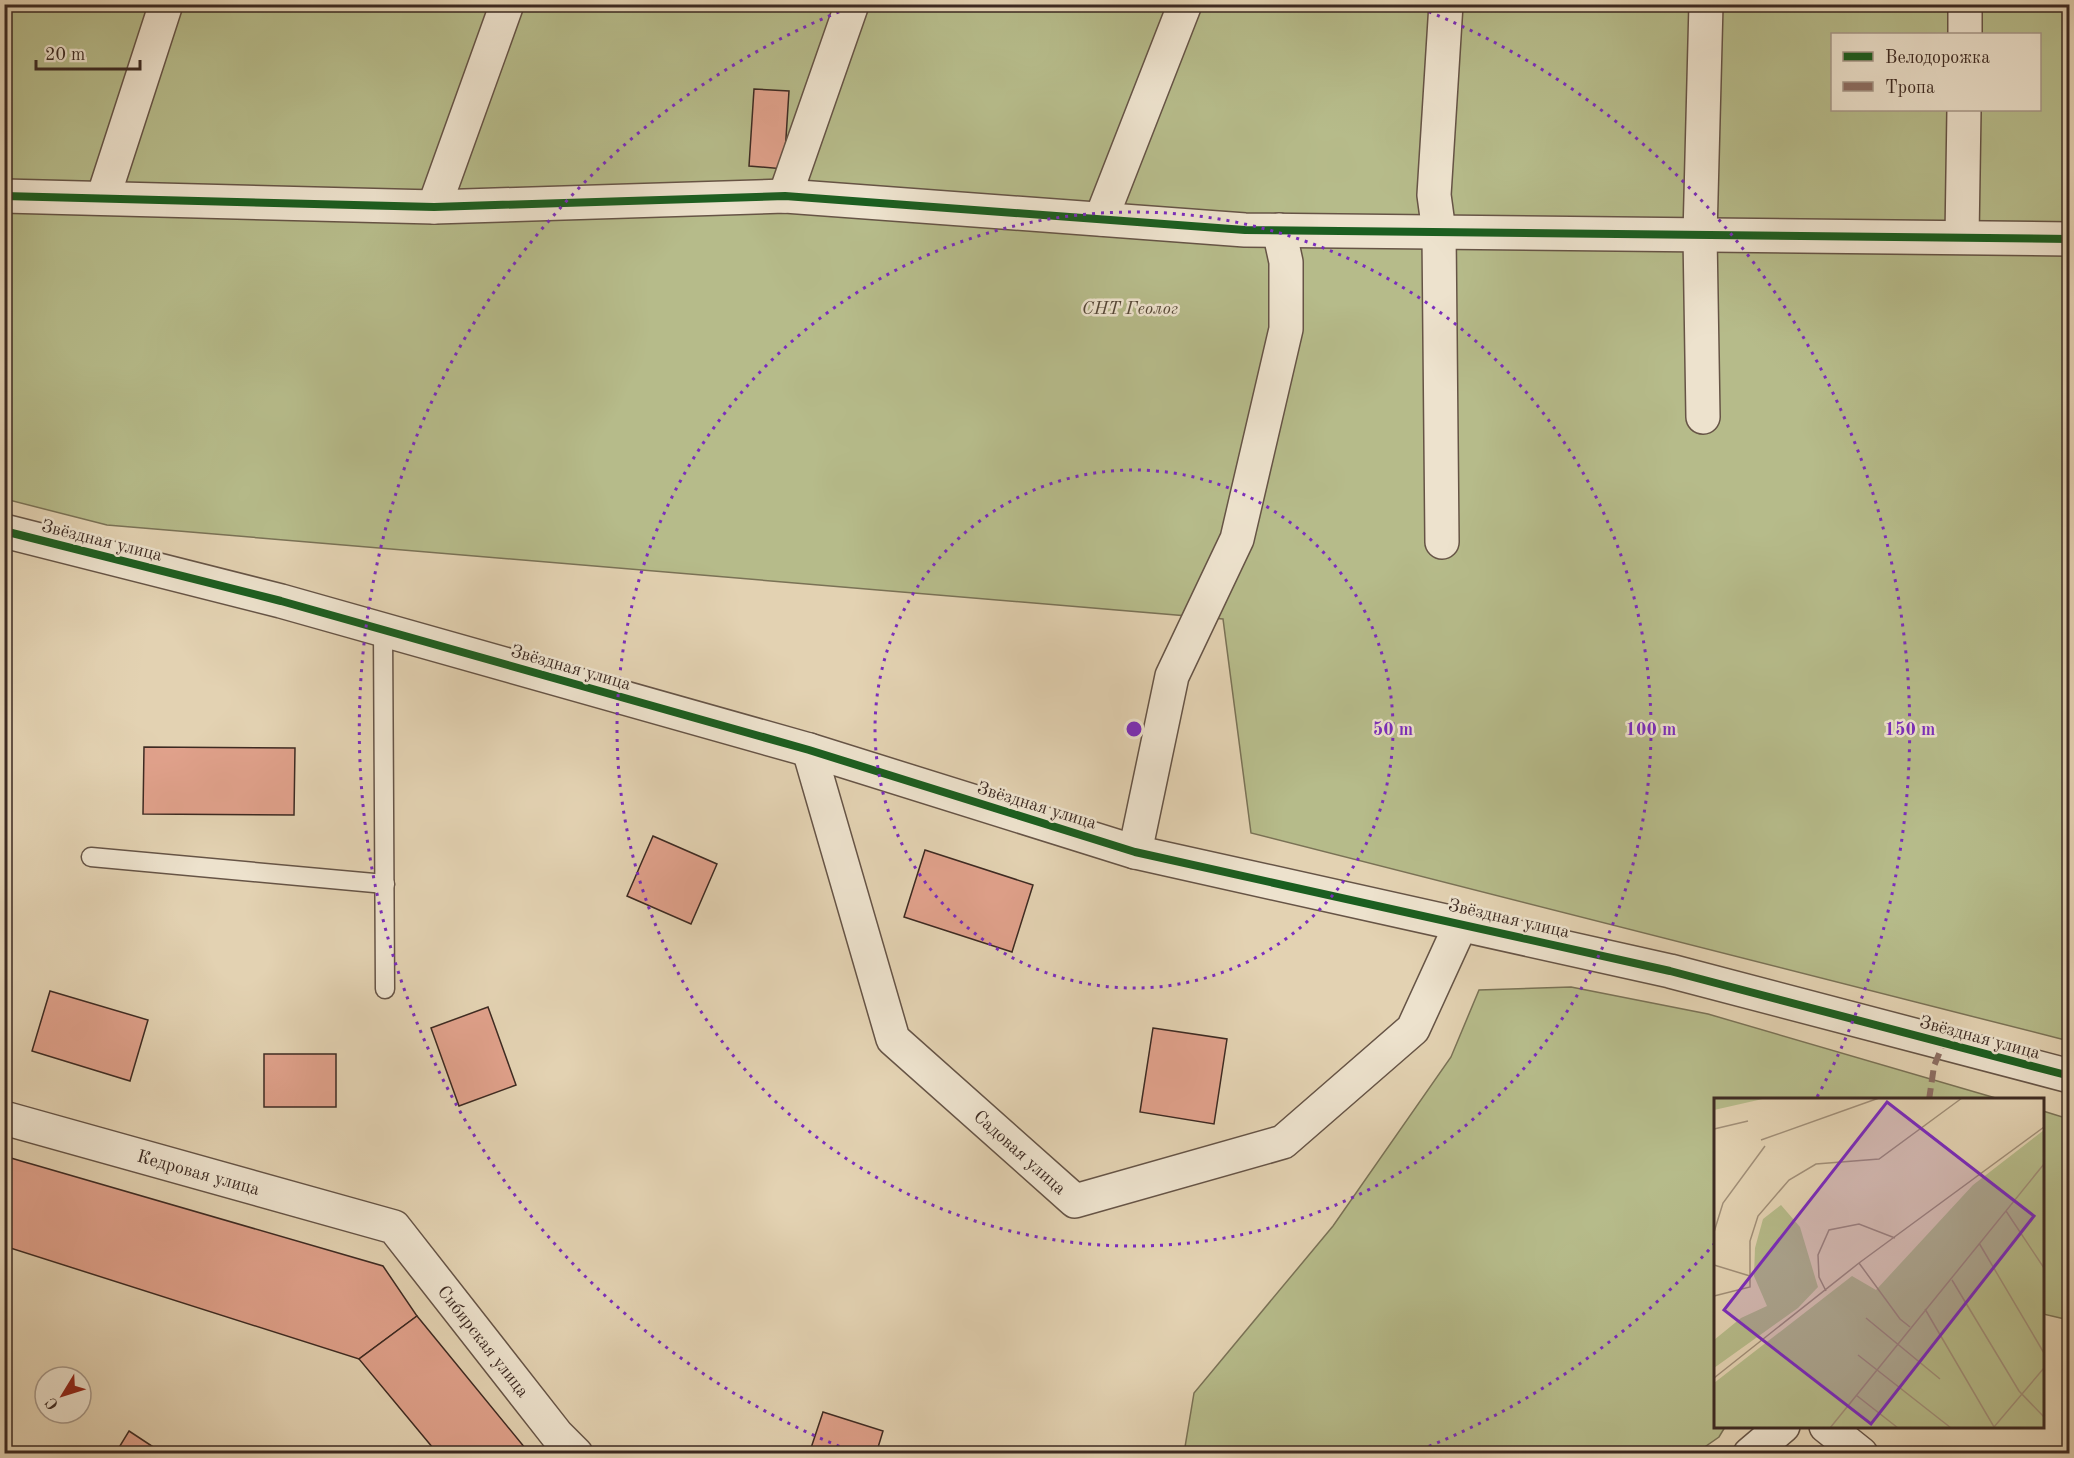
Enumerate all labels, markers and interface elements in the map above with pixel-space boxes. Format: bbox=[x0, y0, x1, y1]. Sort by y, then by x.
scale bar bbox=[36, 33, 140, 71]
legend bbox=[1831, 33, 2041, 111]
text: 20 m bbox=[45, 46, 85, 64]
text: Велодорожка bbox=[1885, 49, 1990, 67]
text: Тропа bbox=[1885, 79, 1935, 97]
park label: СНТ Геолог bbox=[1082, 300, 1178, 318]
street label: Звёздная улица bbox=[39, 517, 164, 565]
street label: Звёздная улица bbox=[509, 642, 633, 694]
centre of rings bbox=[1124, 719, 1144, 739]
text: 50 m bbox=[1373, 721, 1413, 739]
text: 100 m bbox=[1626, 721, 1676, 739]
text: 150 m bbox=[1885, 721, 1935, 739]
street label: Звёздная улица bbox=[975, 779, 1099, 833]
street label: Звёздная улица bbox=[1446, 896, 1571, 942]
street label: Звёздная улица bbox=[1918, 1013, 2042, 1063]
inset map bbox=[1714, 1098, 2044, 1428]
street label: Садовая улица bbox=[970, 1107, 1069, 1198]
street label: Кедровая улица bbox=[135, 1148, 262, 1199]
street label: Сибирская улица bbox=[434, 1283, 532, 1401]
north arrow bbox=[33, 1365, 93, 1425]
text: С bbox=[43, 1394, 62, 1412]

